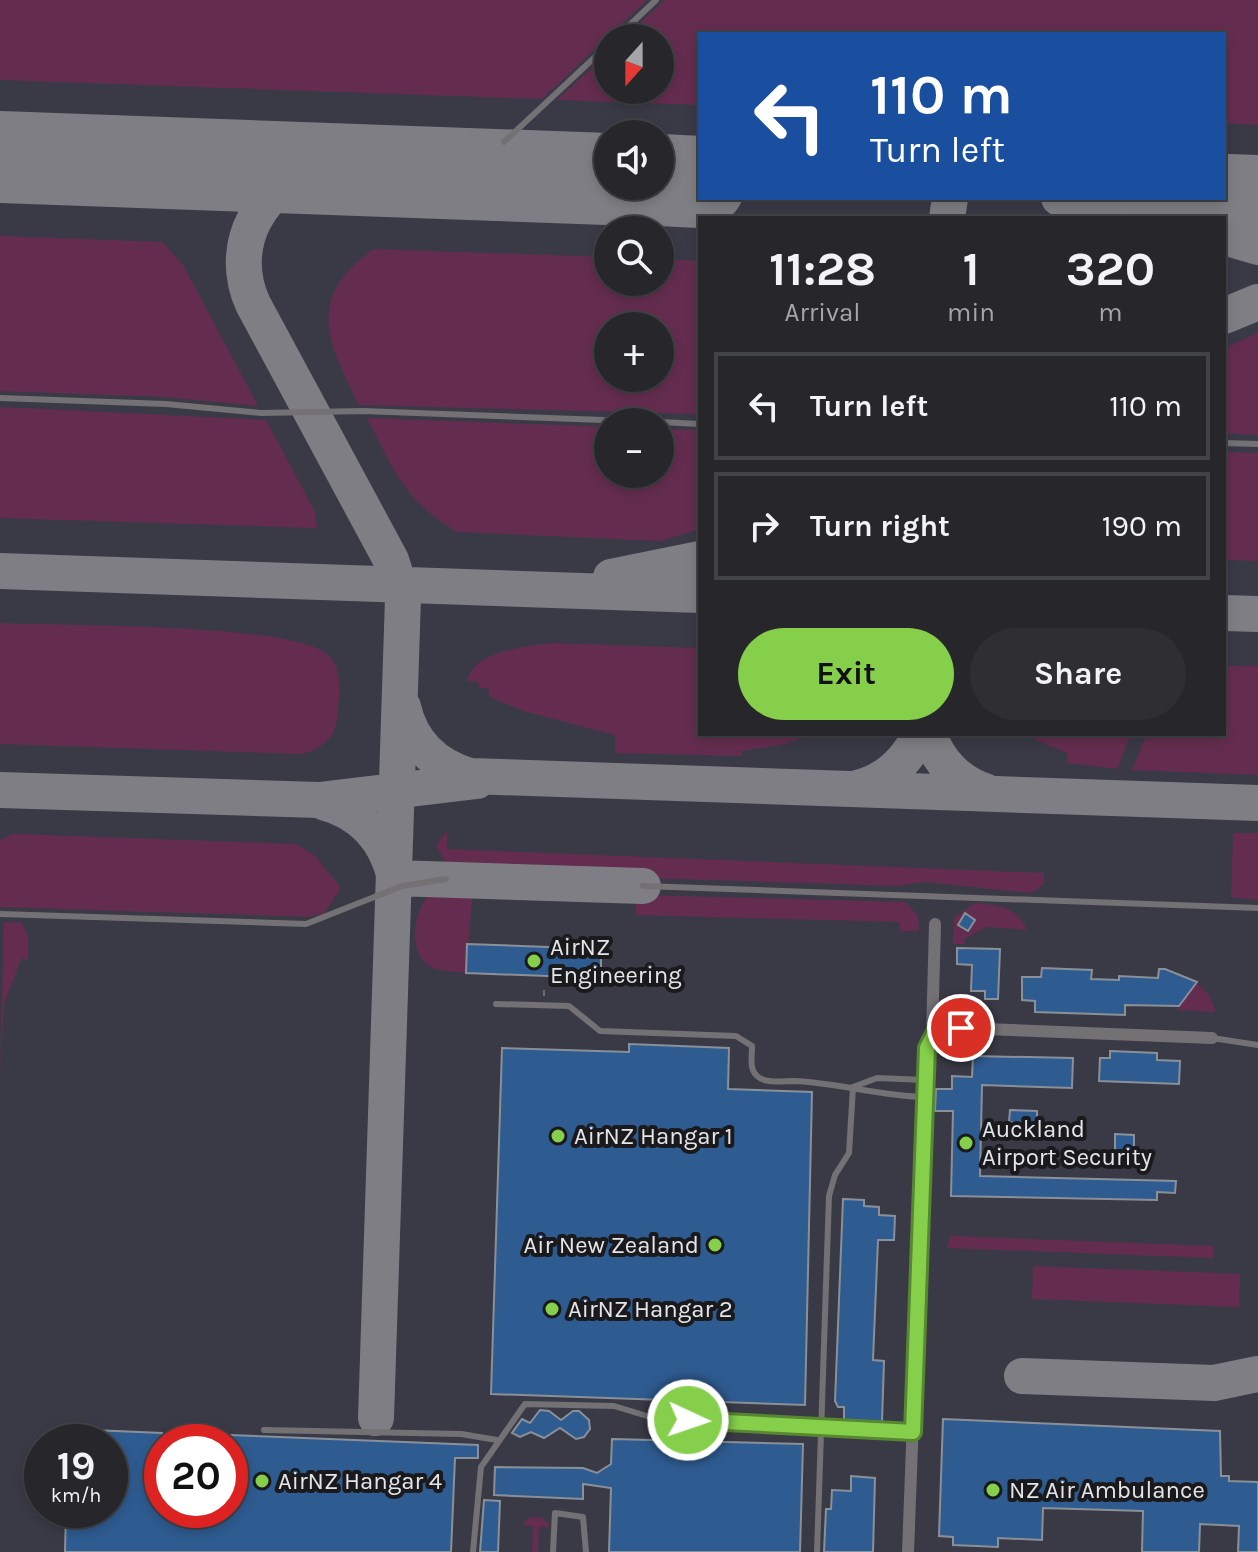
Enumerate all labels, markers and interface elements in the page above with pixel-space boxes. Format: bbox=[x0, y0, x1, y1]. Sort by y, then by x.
north arrow bbox=[594, 24, 674, 104]
map controls bbox=[594, 24, 674, 488]
text: 110 m bbox=[870, 62, 1013, 127]
icon: left bbox=[738, 64, 842, 168]
button: sound bbox=[594, 120, 674, 200]
text: Turn left bbox=[870, 129, 1005, 171]
button: search bbox=[594, 216, 674, 296]
text: 11:28 bbox=[769, 241, 876, 297]
text: 1 bbox=[962, 241, 980, 297]
text: 320 bbox=[1066, 241, 1155, 297]
text: Arrival bbox=[784, 297, 861, 328]
text: min bbox=[947, 297, 995, 328]
text: m bbox=[1098, 297, 1123, 328]
button: + bbox=[594, 312, 674, 392]
icon: left bbox=[742, 384, 786, 428]
text: Turn left bbox=[810, 388, 928, 424]
text: 110 m bbox=[1109, 388, 1182, 424]
button: − bbox=[594, 408, 674, 488]
icon: right bbox=[742, 504, 786, 548]
text: Turn right bbox=[810, 508, 950, 544]
text: 190 m bbox=[1102, 508, 1182, 544]
button: Exit bbox=[738, 628, 954, 720]
button: Share bbox=[970, 628, 1186, 720]
place label: AirNZ Engineering bbox=[550, 933, 682, 989]
marker: AirNZ Engineering bbox=[525, 952, 543, 970]
pin bbox=[927, 994, 995, 1062]
icon: arrive bbox=[939, 1006, 983, 1050]
place label: Auckland Airport Security bbox=[982, 1115, 1152, 1171]
place label: AirNZ Hangar 1 bbox=[574, 1122, 733, 1150]
marker: AirNZ Hangar 1 bbox=[549, 1127, 567, 1145]
marker: Auckland Airport Security bbox=[957, 1134, 975, 1152]
place label: Air New Zealand bbox=[523, 1231, 699, 1259]
marker: Air New Zealand bbox=[706, 1236, 724, 1254]
place label: AirNZ Hangar 2 bbox=[568, 1295, 733, 1323]
marker: AirNZ Hangar 2 bbox=[543, 1300, 561, 1318]
position arrow bbox=[646, 1378, 730, 1462]
speed limit sign: 20 bbox=[144, 1424, 248, 1528]
text: 19 bbox=[57, 1442, 95, 1489]
place label: AirNZ Hangar 4 bbox=[278, 1467, 442, 1495]
marker: AirNZ Hangar 4 bbox=[253, 1472, 271, 1490]
place label: NZ Air Ambulance bbox=[1009, 1476, 1205, 1504]
marker: NZ Air Ambulance bbox=[984, 1481, 1002, 1499]
text: km/h bbox=[51, 1484, 101, 1507]

